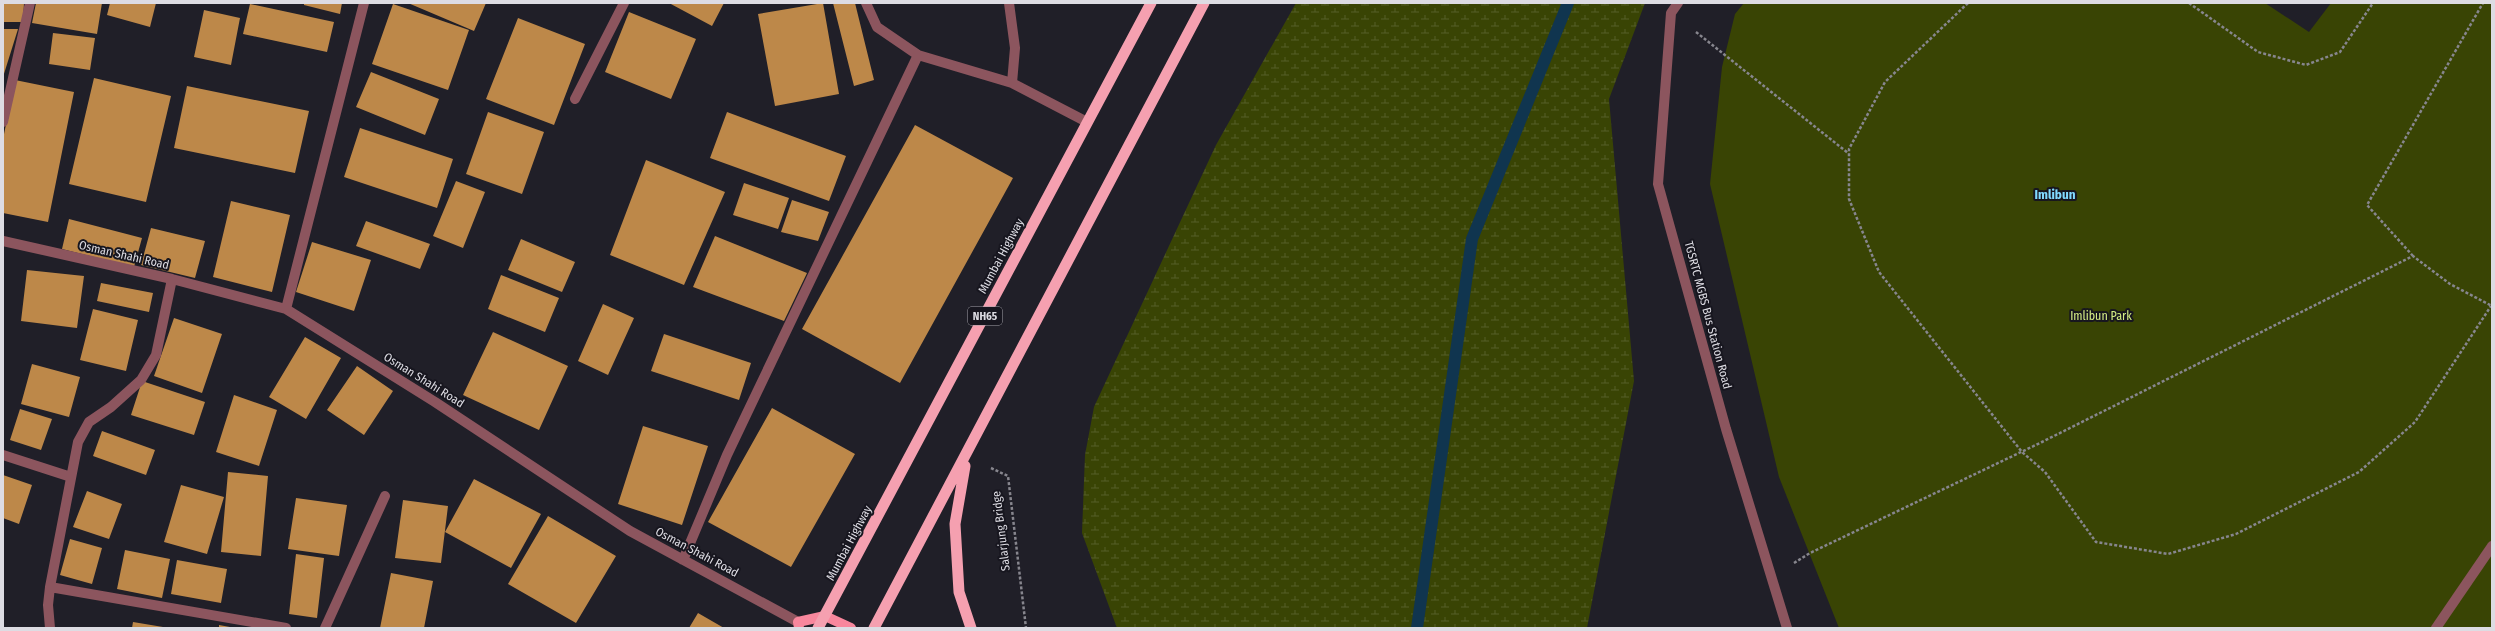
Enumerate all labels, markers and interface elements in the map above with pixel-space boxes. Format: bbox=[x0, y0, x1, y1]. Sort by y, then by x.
district label: Imlibun bbox=[2035, 187, 2076, 202]
street label: Mumbai Highway bbox=[975, 215, 1027, 296]
street label: Osman Shahi Road bbox=[78, 238, 170, 272]
street label: TGSRTC MGBS Bus Station Road bbox=[1682, 240, 1734, 390]
road number: NH65 bbox=[968, 307, 1002, 325]
park label: Imlibun Park bbox=[2070, 309, 2132, 323]
street label: Osman Shahi Road bbox=[381, 350, 467, 410]
street label: Salarjung Bridge bbox=[989, 490, 1013, 572]
street label: Mumbai Highway bbox=[823, 502, 875, 583]
street label: Osman Shahi Road bbox=[653, 524, 741, 580]

